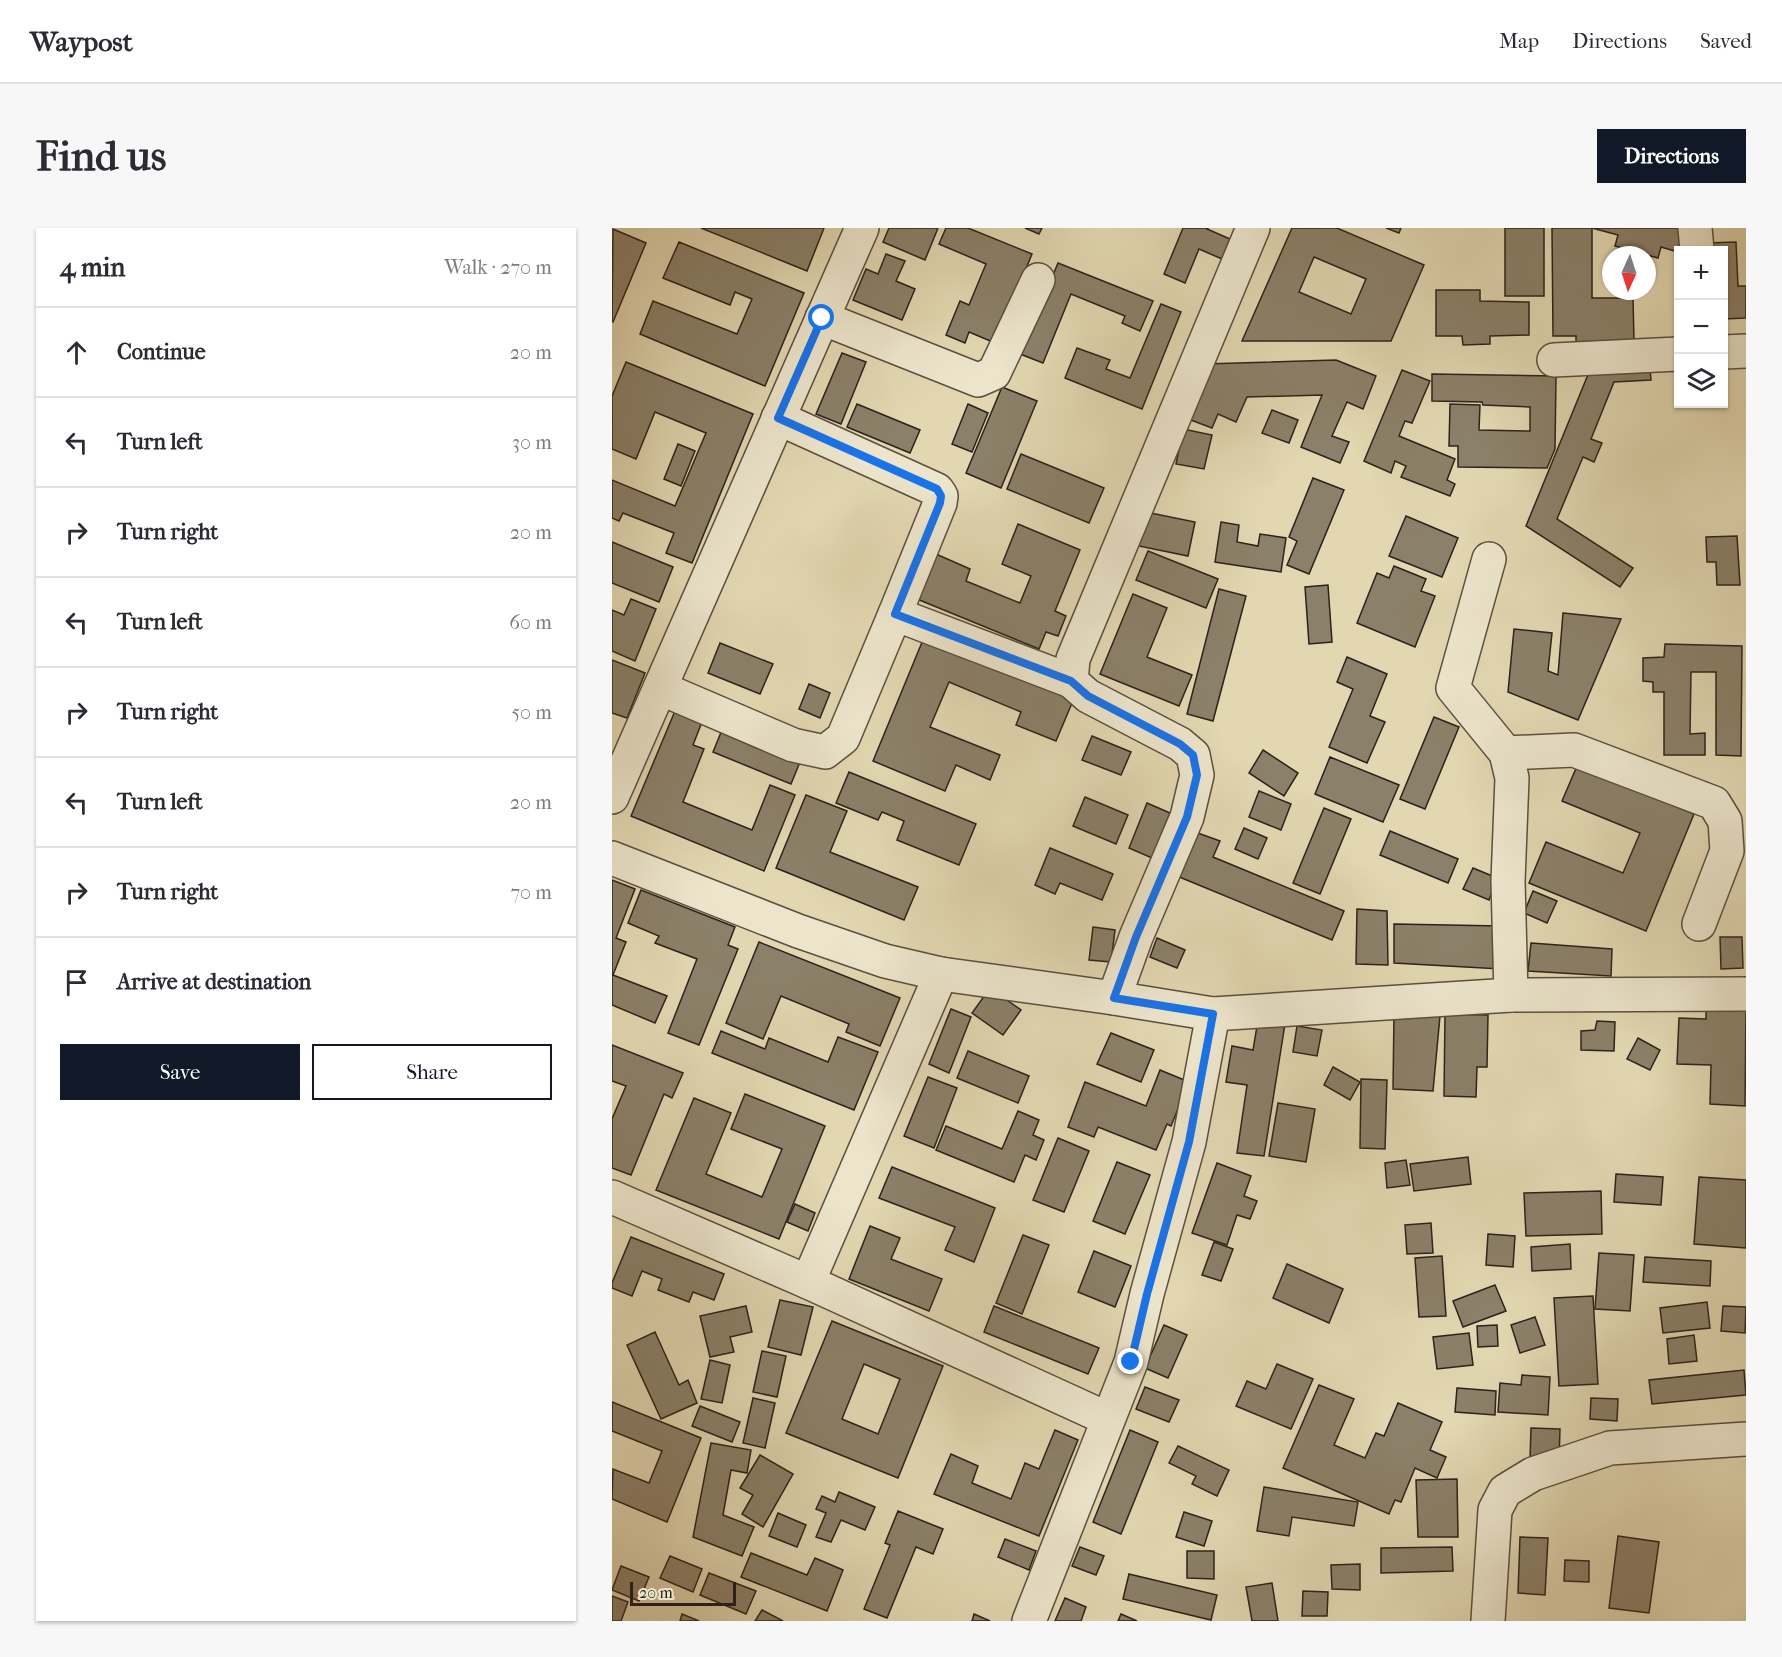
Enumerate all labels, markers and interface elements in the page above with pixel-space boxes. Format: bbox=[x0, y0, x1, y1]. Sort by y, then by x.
text: Waypost bbox=[30, 25, 133, 58]
text: Map bbox=[1499, 29, 1539, 53]
text: Directions bbox=[1572, 29, 1667, 53]
text: Saved bbox=[1700, 29, 1752, 53]
button: Directions bbox=[1597, 129, 1746, 183]
text: Find us bbox=[36, 132, 166, 181]
north arrow bbox=[1602, 246, 1656, 300]
map controls bbox=[1674, 246, 1728, 408]
button: + bbox=[1674, 246, 1728, 300]
text: 4 min bbox=[60, 252, 125, 283]
text: Walk · 270 m bbox=[444, 256, 552, 279]
button: − bbox=[1674, 300, 1728, 354]
route start bbox=[808, 304, 834, 330]
icon: ahead bbox=[60, 336, 93, 369]
text: Continue bbox=[117, 339, 206, 365]
text: 20 m bbox=[510, 341, 552, 364]
button: layers bbox=[1674, 354, 1728, 408]
icon: left bbox=[60, 426, 93, 459]
text: Turn left bbox=[117, 429, 203, 455]
text: 30 m bbox=[512, 431, 552, 454]
icon: right bbox=[60, 516, 93, 549]
text: Turn right bbox=[117, 519, 218, 545]
text: 20 m bbox=[510, 521, 552, 544]
icon: left bbox=[60, 606, 93, 639]
text: Turn left bbox=[117, 609, 203, 635]
text: 60 m bbox=[509, 611, 552, 634]
icon: right bbox=[60, 696, 93, 729]
text: Turn right bbox=[117, 699, 218, 725]
text: 50 m bbox=[511, 701, 552, 724]
icon: left bbox=[60, 786, 93, 819]
text: Turn left bbox=[117, 789, 203, 815]
text: 20 m bbox=[510, 791, 552, 814]
icon: right bbox=[60, 876, 93, 909]
text: Turn right bbox=[117, 879, 218, 905]
text: 70 m bbox=[510, 881, 552, 904]
icon: arrive bbox=[60, 966, 93, 999]
text: Arrive at destination bbox=[117, 969, 311, 995]
button: Save bbox=[60, 1044, 300, 1100]
button: Share bbox=[312, 1044, 552, 1100]
route end bbox=[1117, 1348, 1143, 1374]
scale bar bbox=[630, 1579, 736, 1606]
text: 20 m bbox=[639, 1583, 673, 1602]

